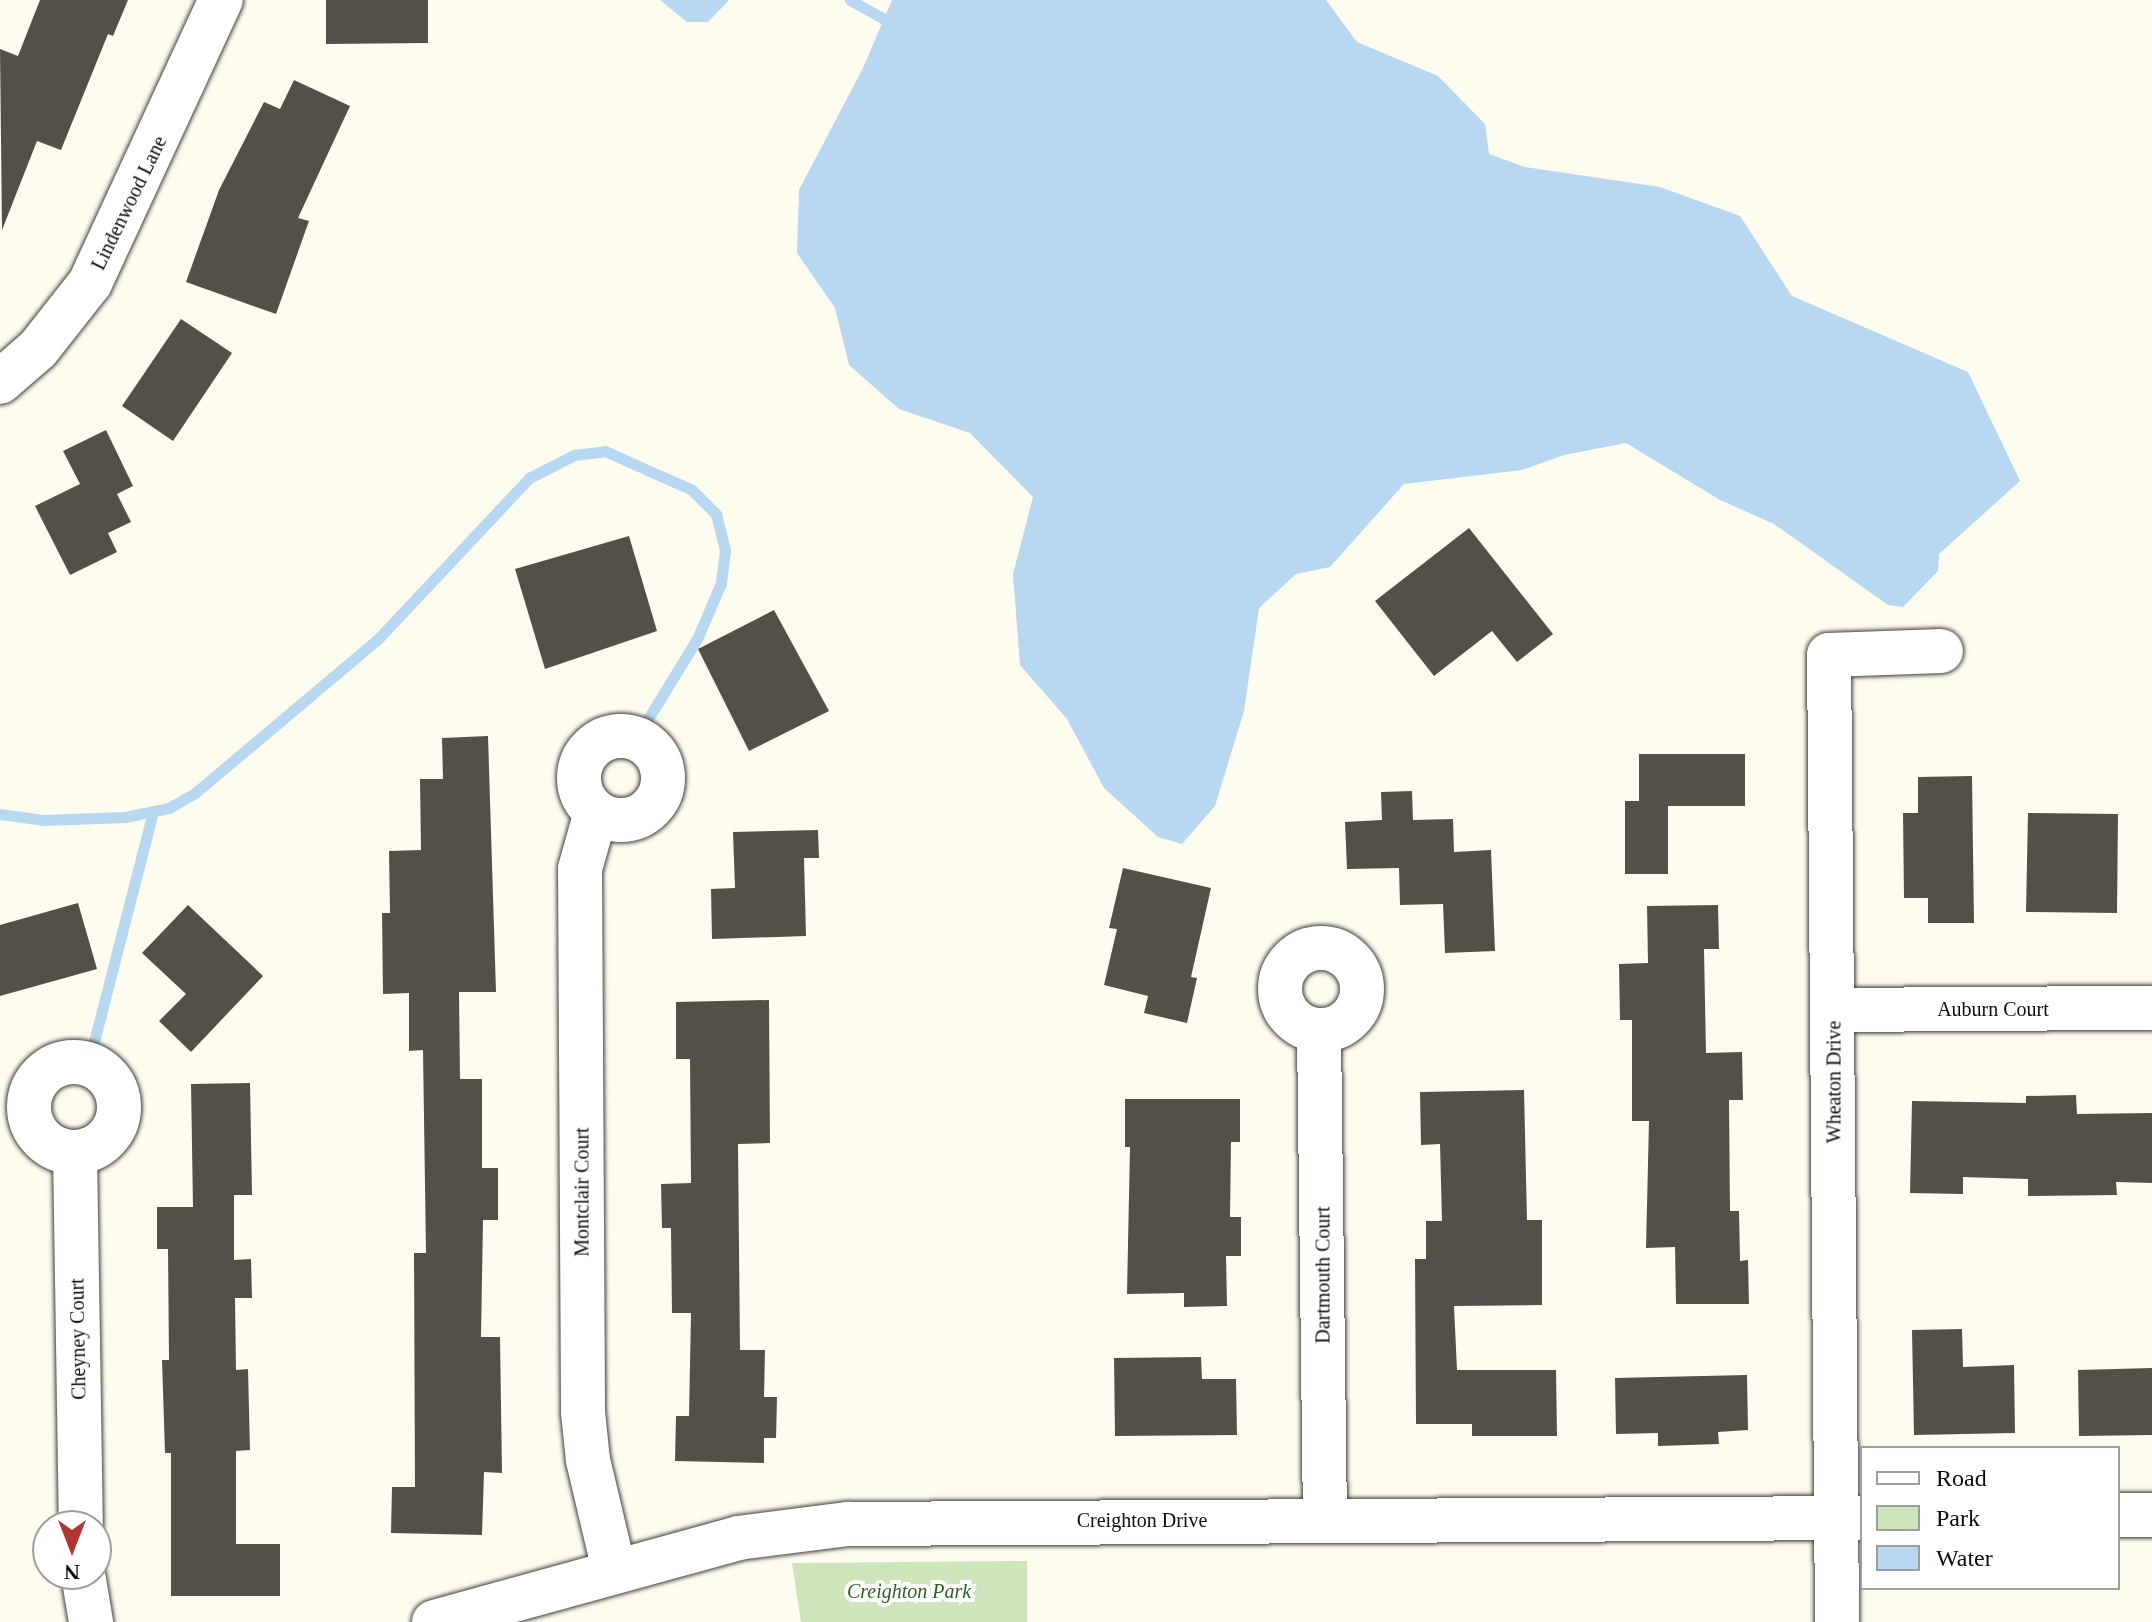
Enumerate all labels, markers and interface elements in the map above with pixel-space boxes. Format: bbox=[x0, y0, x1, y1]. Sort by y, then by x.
street label: Lindenwood Lane bbox=[86, 132, 172, 274]
street label: Auburn Court bbox=[1937, 997, 2049, 1021]
street label: Wheaton Drive bbox=[1822, 1021, 1846, 1143]
street label: Montclair Court bbox=[570, 1127, 594, 1257]
street label: Dartmouth Court bbox=[1311, 1206, 1335, 1344]
street label: Cheyney Court bbox=[65, 1278, 91, 1400]
legend bbox=[1860, 1446, 2120, 1590]
text: Road bbox=[1936, 1465, 1987, 1491]
text: Park bbox=[1936, 1505, 1980, 1531]
street label: Creighton Drive bbox=[1077, 1508, 1207, 1532]
north arrow bbox=[32, 1510, 112, 1590]
text: Water bbox=[1936, 1545, 1993, 1571]
text: N bbox=[64, 1560, 80, 1585]
park label: Creighton Park bbox=[847, 1579, 971, 1603]

